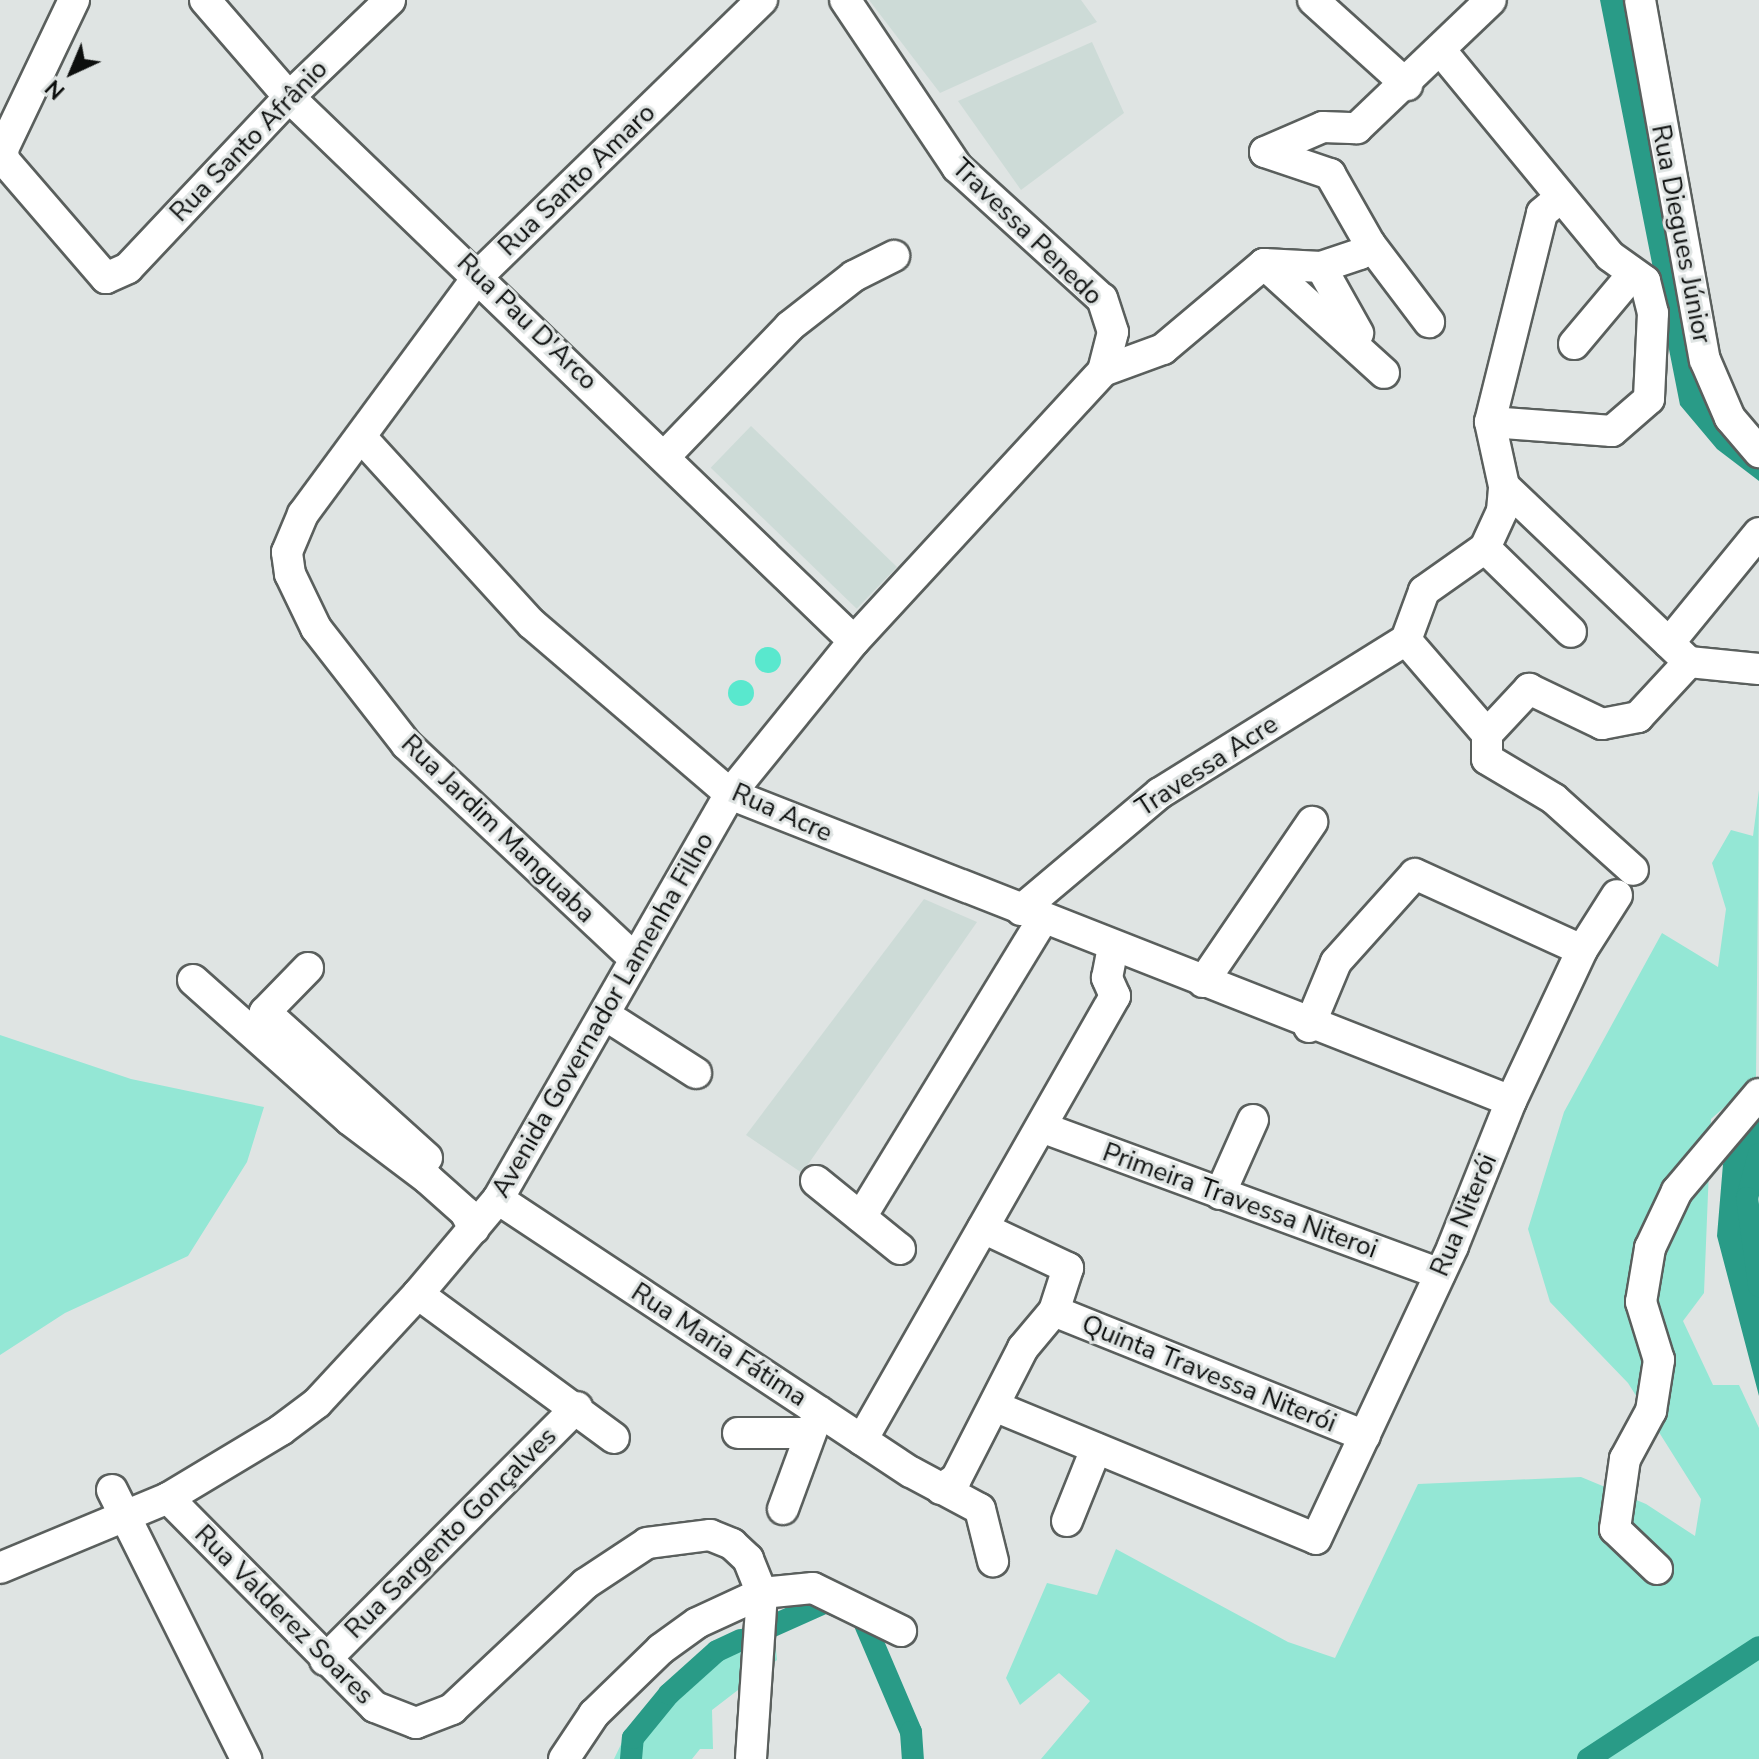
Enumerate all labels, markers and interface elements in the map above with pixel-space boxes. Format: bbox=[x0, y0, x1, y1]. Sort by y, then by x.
north arrow bbox=[32, 32, 112, 112]
street label: Rua Santo Afrânio bbox=[164, 54, 334, 228]
text: N bbox=[39, 73, 72, 106]
street label: Rua Santo Amaro bbox=[492, 97, 662, 263]
street label: Rua Diegues Júnior bbox=[1645, 122, 1717, 346]
street label: Travessa Penedo bbox=[945, 152, 1109, 312]
street label: Rua Pau D'Arco bbox=[450, 247, 604, 397]
street label: Travessa Acre bbox=[1130, 709, 1284, 823]
street label: Rua Jardim Manguaba bbox=[395, 728, 601, 930]
street label: Rua Acre bbox=[727, 777, 837, 849]
street label: Avenida Governador Lamenha Filho bbox=[485, 827, 721, 1203]
street label: Primeira Travessa Niteroi bbox=[1098, 1137, 1382, 1265]
street label: Rua Niterói bbox=[1424, 1149, 1504, 1281]
street label: Rua Maria Fátima bbox=[625, 1277, 813, 1413]
street label: Quinta Travessa Niterói bbox=[1077, 1309, 1341, 1439]
street label: Rua Sargento Gonçalves bbox=[339, 1421, 563, 1645]
street label: Rua Valderez Soares bbox=[188, 1519, 380, 1711]

